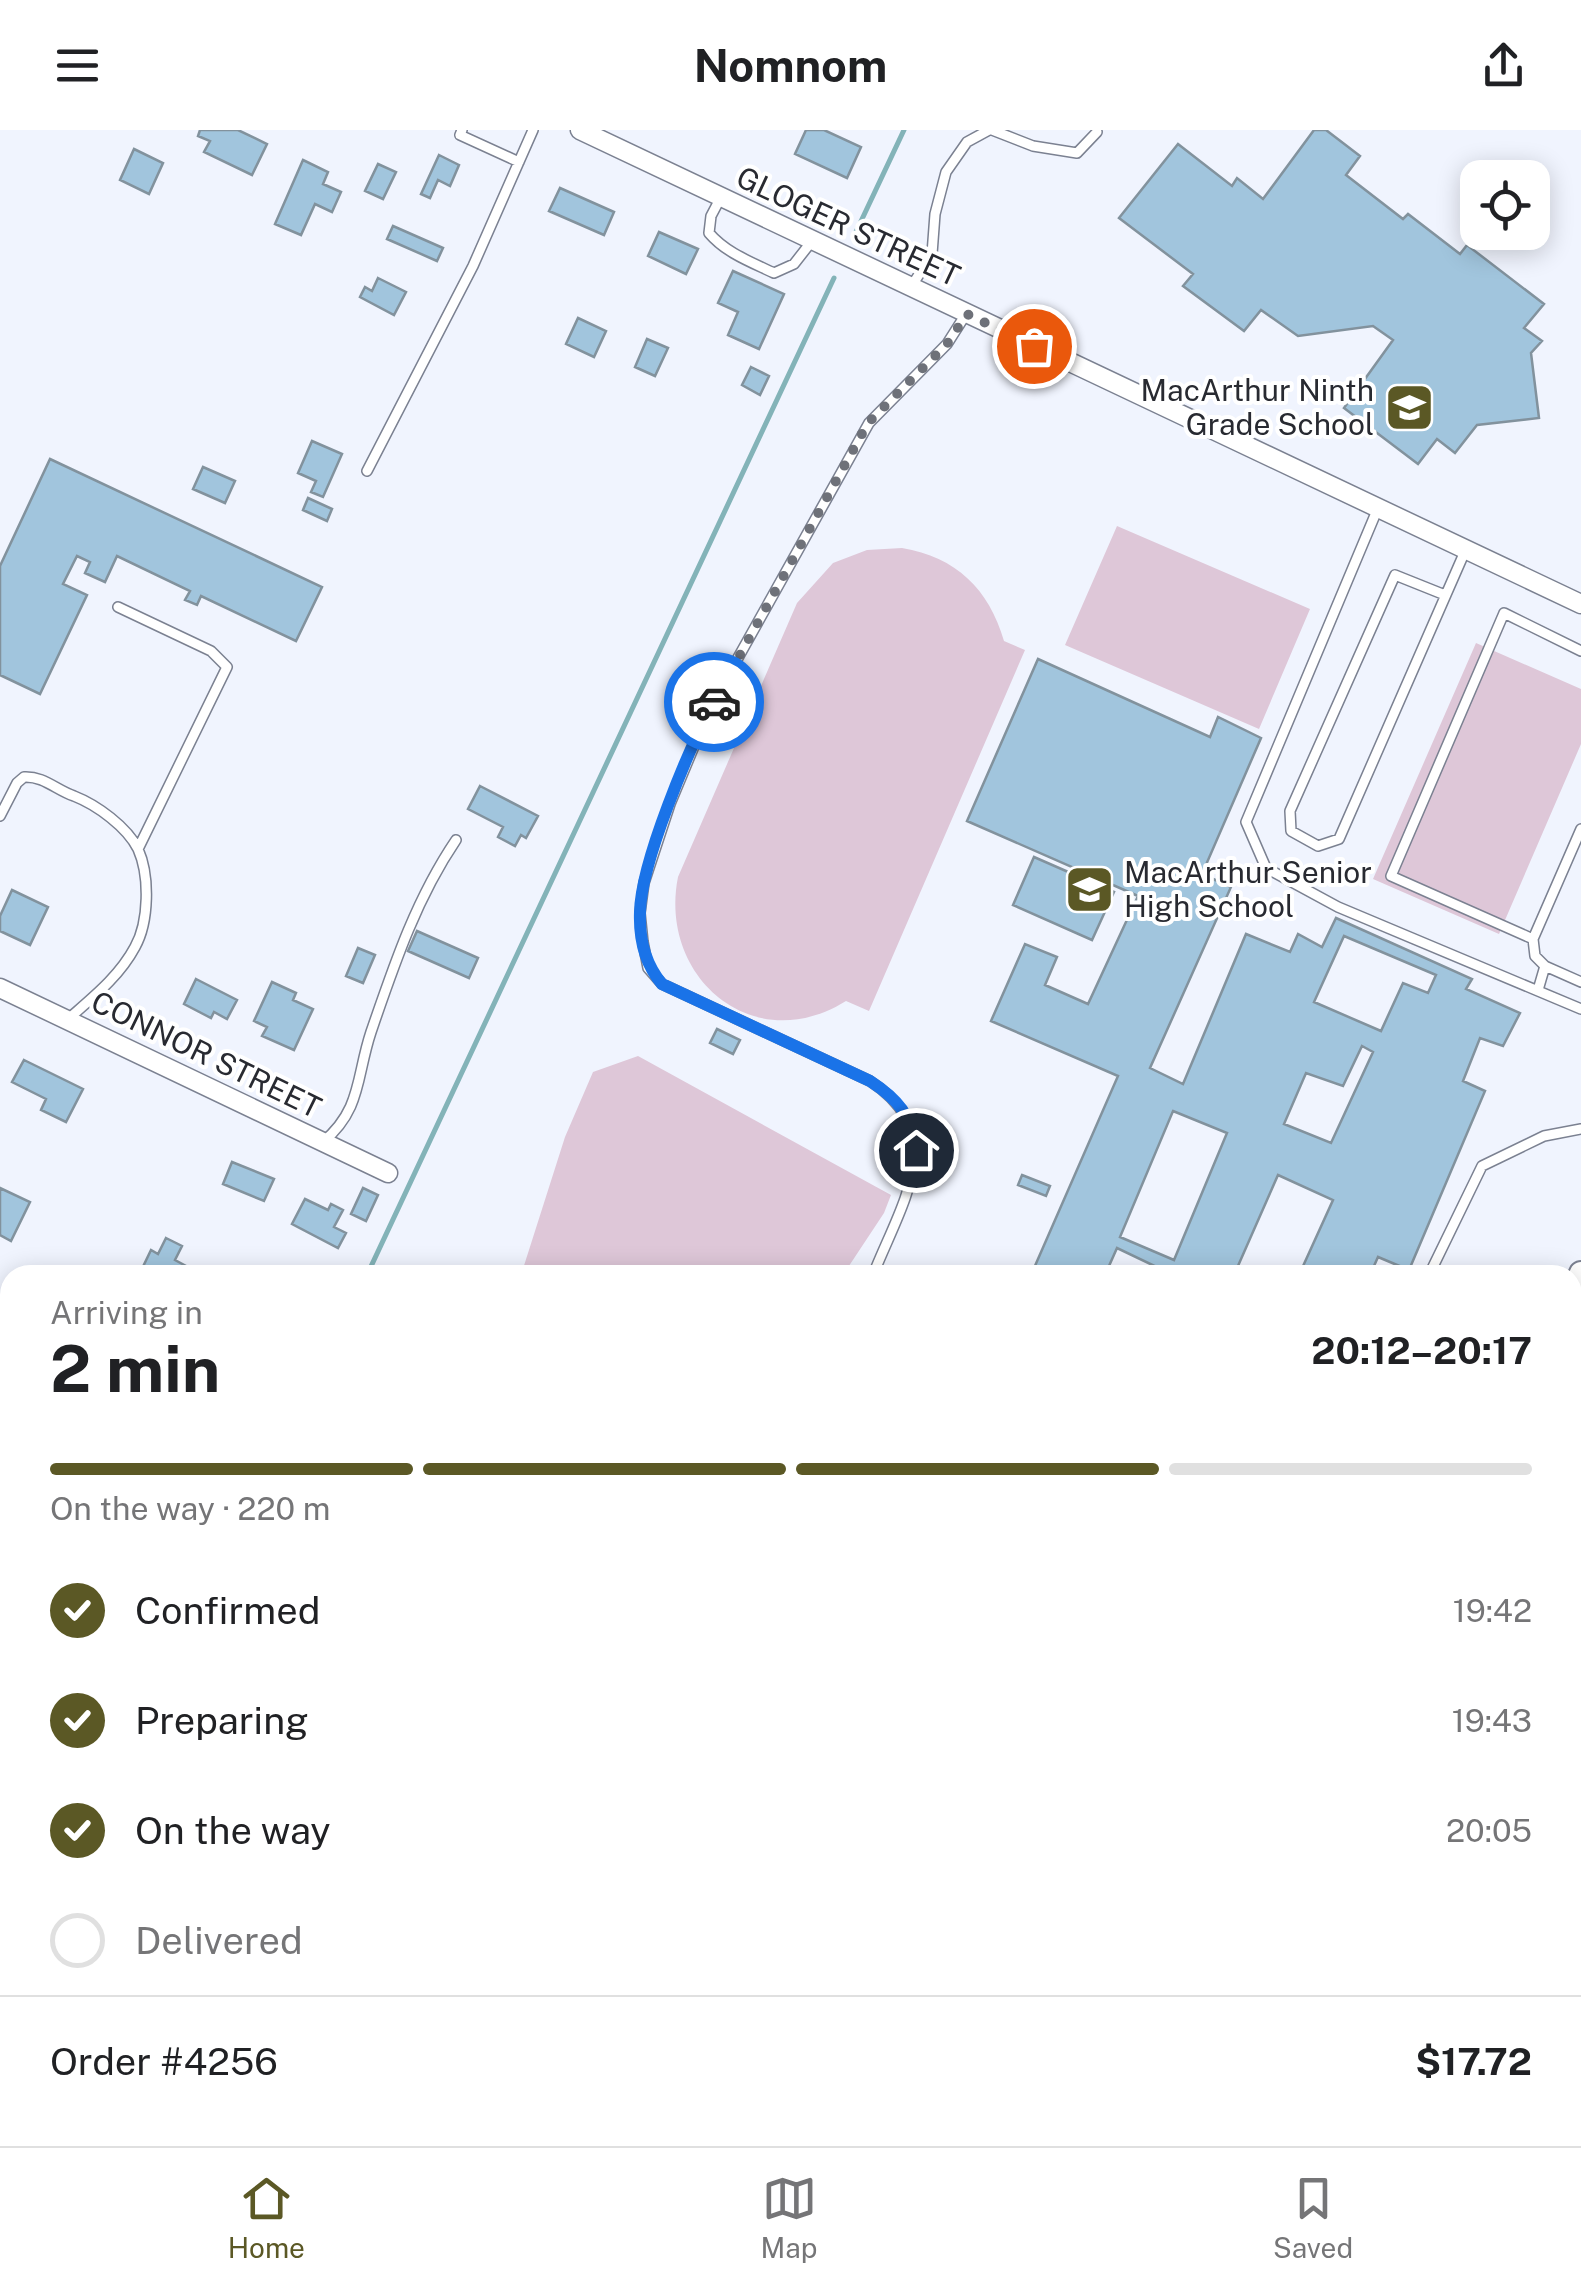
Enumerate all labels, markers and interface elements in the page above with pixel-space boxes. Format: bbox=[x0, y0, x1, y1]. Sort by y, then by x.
icon: menu bbox=[50, 38, 105, 93]
icon: share bbox=[1476, 38, 1531, 93]
text: Nomnom bbox=[694, 39, 887, 92]
street label: GLOGER STREET bbox=[731, 159, 966, 294]
map controls bbox=[1460, 160, 1550, 250]
button: locate bbox=[1460, 160, 1550, 250]
pin bbox=[992, 304, 1077, 389]
icon: bag bbox=[1007, 319, 1062, 374]
place label: MacArthur Ninth Grade School bbox=[1141, 372, 1374, 442]
school or university icon: MacArthur Ninth Grade School bbox=[1383, 382, 1435, 434]
courier bbox=[664, 652, 764, 752]
icon: car bbox=[687, 675, 742, 730]
place label: MacArthur Senior High School bbox=[1124, 854, 1372, 924]
school or university icon: MacArthur Senior High School bbox=[1063, 864, 1115, 916]
street label: CONNOR STREET bbox=[86, 983, 327, 1125]
pin bbox=[874, 1108, 959, 1193]
icon: home bbox=[889, 1123, 944, 1178]
text: Arriving in bbox=[50, 1294, 203, 1331]
text: 20:12–20:17 bbox=[1311, 1328, 1532, 1373]
text: 2 min bbox=[50, 1330, 220, 1407]
text: On the way · 220 m bbox=[50, 1490, 331, 1527]
icon: check bbox=[50, 1583, 105, 1638]
text: Confirmed bbox=[135, 1588, 320, 1633]
text: 19:42 bbox=[1453, 1592, 1532, 1629]
icon: check bbox=[50, 1693, 105, 1748]
text: Preparing bbox=[135, 1698, 309, 1743]
text: 19:43 bbox=[1452, 1702, 1532, 1739]
icon: check bbox=[50, 1803, 105, 1858]
text: On the way bbox=[135, 1808, 331, 1853]
text: 20:05 bbox=[1446, 1812, 1532, 1849]
text: Delivered bbox=[135, 1918, 303, 1963]
text: Order #4256 bbox=[50, 2039, 278, 2084]
text: $17.72 bbox=[1415, 2039, 1532, 2084]
tab: Home bbox=[228, 2171, 305, 2264]
tab: Map bbox=[761, 2171, 817, 2264]
tab: Saved bbox=[1273, 2171, 1353, 2264]

